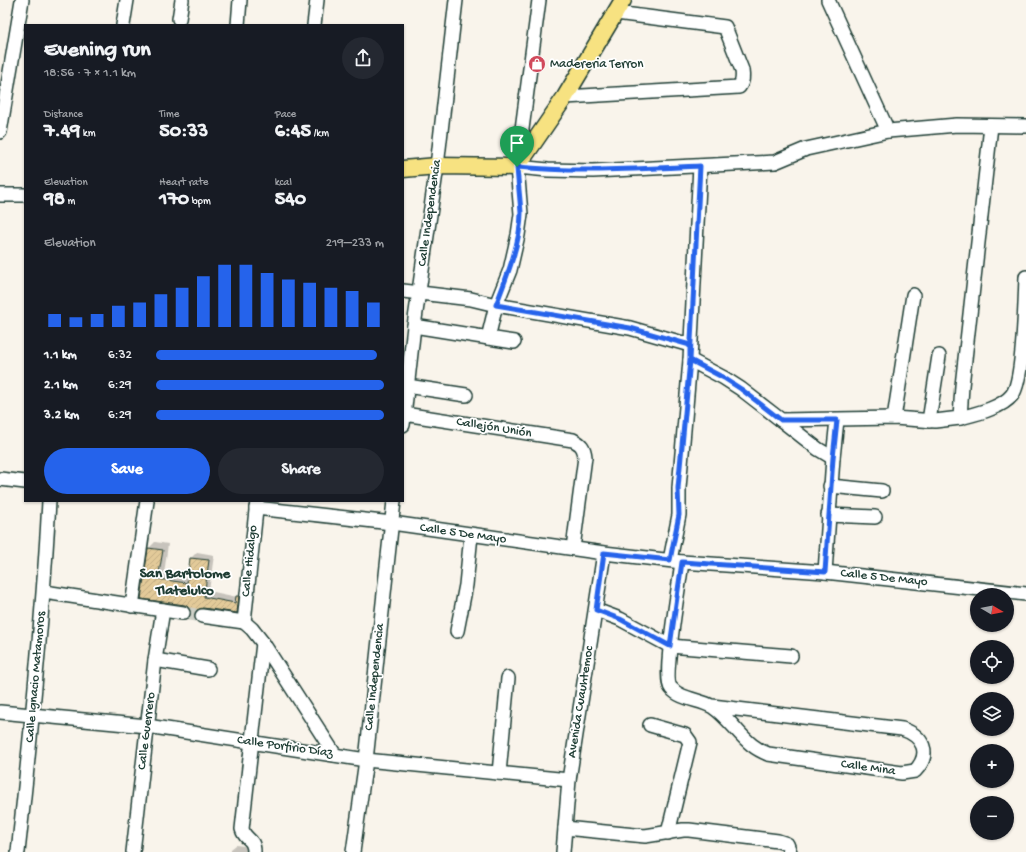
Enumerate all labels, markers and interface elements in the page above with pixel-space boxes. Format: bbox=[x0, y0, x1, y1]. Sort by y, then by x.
button: share bbox=[342, 37, 384, 79]
text: Evening run bbox=[44, 38, 151, 64]
shop icon: Madereria Terron bbox=[527, 54, 547, 74]
place label: Madereria Terron bbox=[550, 57, 644, 72]
text: 18:56 · 7 × 1.1 km bbox=[44, 66, 136, 81]
text: Distance bbox=[44, 109, 83, 121]
text: Time bbox=[159, 109, 179, 121]
text: Pace bbox=[275, 109, 296, 121]
text: 7.49 bbox=[44, 121, 80, 144]
text: 50:33 bbox=[159, 121, 208, 144]
text: 6:45 bbox=[275, 121, 311, 144]
pin bbox=[500, 126, 534, 167]
text: km bbox=[80, 128, 96, 140]
text: /km bbox=[311, 128, 329, 140]
icon: arrive bbox=[506, 132, 528, 154]
street label: Calle Independencia bbox=[415, 158, 445, 267]
text: Elevation bbox=[44, 177, 88, 189]
text: Heart rate bbox=[159, 177, 209, 189]
text: kcal bbox=[275, 177, 292, 189]
text: 98 bbox=[44, 189, 65, 212]
text: 170 bbox=[159, 189, 189, 212]
text: 540 bbox=[275, 189, 306, 212]
text: m bbox=[65, 196, 75, 208]
text: bpm bbox=[189, 196, 211, 208]
text: Elevation bbox=[44, 236, 96, 251]
text: 219–233 m bbox=[326, 236, 384, 251]
text: 1.1 km bbox=[44, 348, 77, 363]
text: 6:32 bbox=[108, 348, 132, 363]
text: 2.1 km bbox=[44, 378, 78, 393]
text: 6:29 bbox=[108, 378, 132, 393]
text: 3.2 km bbox=[44, 408, 79, 423]
text: 6:29 bbox=[108, 408, 132, 423]
street label: Callejón Unión bbox=[455, 415, 533, 441]
button: Save bbox=[44, 448, 210, 494]
button: Share bbox=[218, 448, 384, 494]
street label: Calle 5 De Mayo bbox=[419, 520, 508, 548]
street label: Calle Hidalgo bbox=[239, 524, 261, 598]
district label: San Bartolome Tlatelulco bbox=[140, 565, 232, 600]
street label: Calle 5 De Mayo bbox=[840, 566, 928, 590]
north arrow bbox=[970, 588, 1014, 632]
map controls bbox=[970, 588, 1014, 840]
street label: Calle Ignacio Matamoros bbox=[23, 610, 49, 743]
street label: Calle Independencia bbox=[362, 622, 388, 731]
button: locate bbox=[970, 640, 1014, 684]
street label: Avenida Cuauhtemoc bbox=[565, 645, 597, 759]
street label: Calle Guerrero bbox=[135, 691, 159, 771]
button: layers bbox=[970, 692, 1014, 736]
street label: Calle Porfirio Díaz bbox=[236, 733, 335, 761]
button: + bbox=[970, 744, 1014, 788]
street label: Calle Mina bbox=[840, 757, 897, 779]
button: − bbox=[970, 796, 1014, 840]

